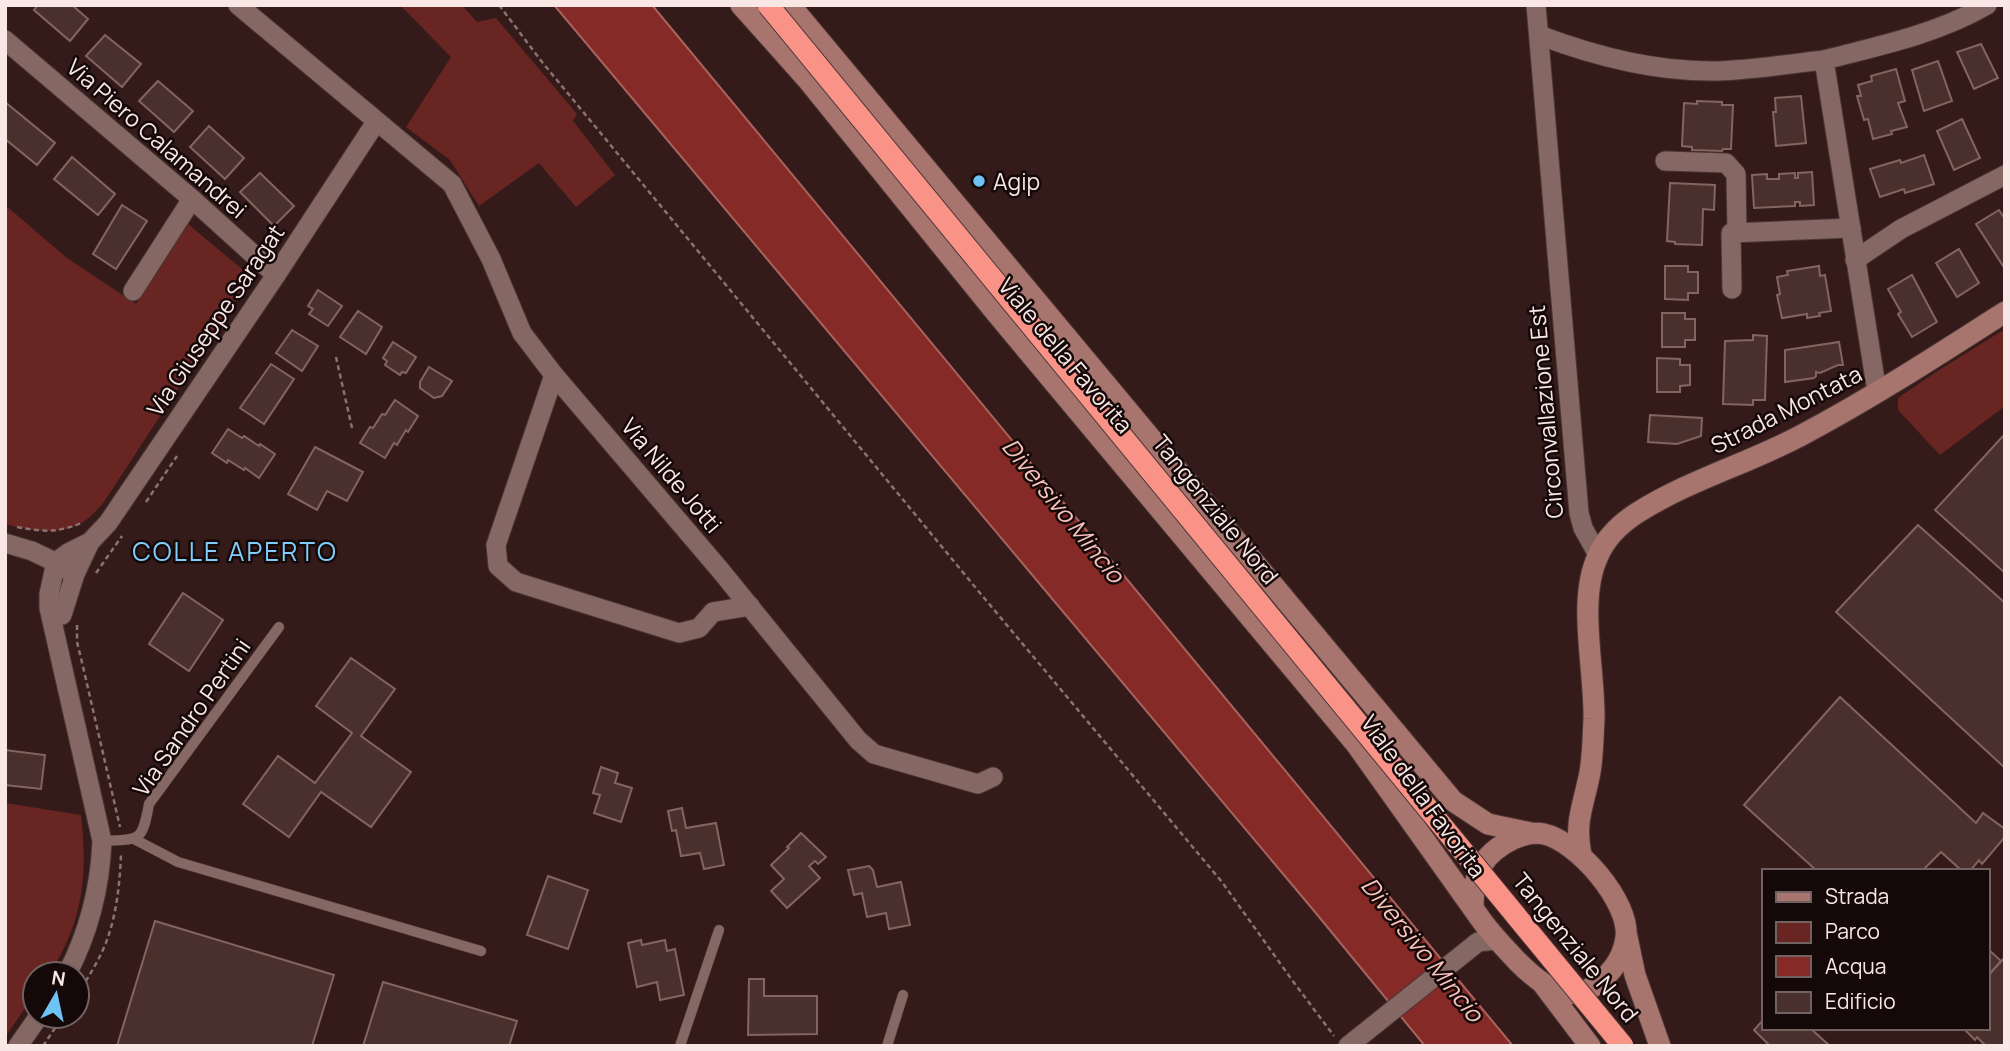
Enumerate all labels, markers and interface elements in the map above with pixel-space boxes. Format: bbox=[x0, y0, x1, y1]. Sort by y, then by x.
street label: Via Piero Calamandrei bbox=[60, 51, 254, 225]
place label: Agip bbox=[993, 165, 1040, 197]
marker: Agip bbox=[971, 173, 987, 189]
street label: Via Giuseppe Saragat bbox=[139, 218, 291, 422]
street label: Viale della Favorita bbox=[991, 270, 1141, 440]
street label: Circonvallazione Est bbox=[1520, 304, 1570, 520]
street label: Strada Montata bbox=[1705, 357, 1867, 461]
street label: Via Nilde Jotti bbox=[614, 411, 730, 539]
street label: Tangenziale Nord bbox=[1146, 428, 1286, 590]
water label: Diversivo Mincio bbox=[995, 431, 1134, 591]
district label: COLLE APERTO bbox=[132, 533, 338, 569]
street label: Via Sandro Pertini bbox=[125, 632, 257, 802]
street label: Viale della Favorita bbox=[1354, 708, 1494, 884]
street label: Tangenziale Nord bbox=[1506, 866, 1646, 1028]
legend bbox=[1762, 869, 1989, 1030]
water label: Diversivo Mincio bbox=[1354, 870, 1493, 1030]
text: Strada bbox=[1825, 882, 1889, 910]
text: Parco bbox=[1825, 917, 1880, 945]
text: Acqua bbox=[1825, 952, 1887, 980]
north arrow bbox=[21, 960, 91, 1030]
text: N bbox=[50, 964, 67, 992]
text: Edificio bbox=[1825, 987, 1896, 1015]

